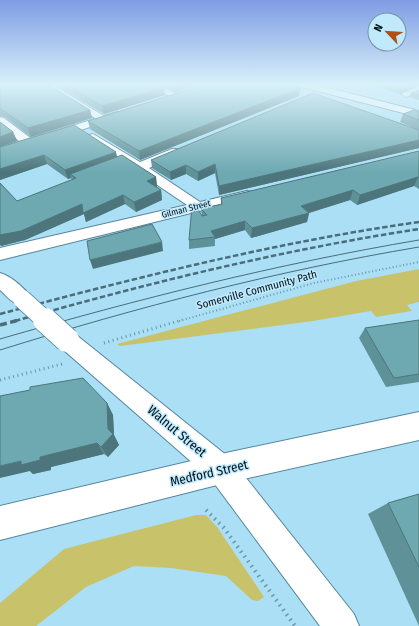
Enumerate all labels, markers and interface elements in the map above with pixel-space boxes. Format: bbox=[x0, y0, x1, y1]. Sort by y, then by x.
north arrow bbox=[367, 12, 407, 52]
text: N bbox=[371, 22, 386, 34]
street label: Gilman Street bbox=[160, 198, 212, 220]
street label: Somerville Community Path bbox=[196, 268, 318, 312]
street label: Walnut Street bbox=[145, 402, 210, 460]
street label: Medford Street bbox=[169, 457, 250, 489]

